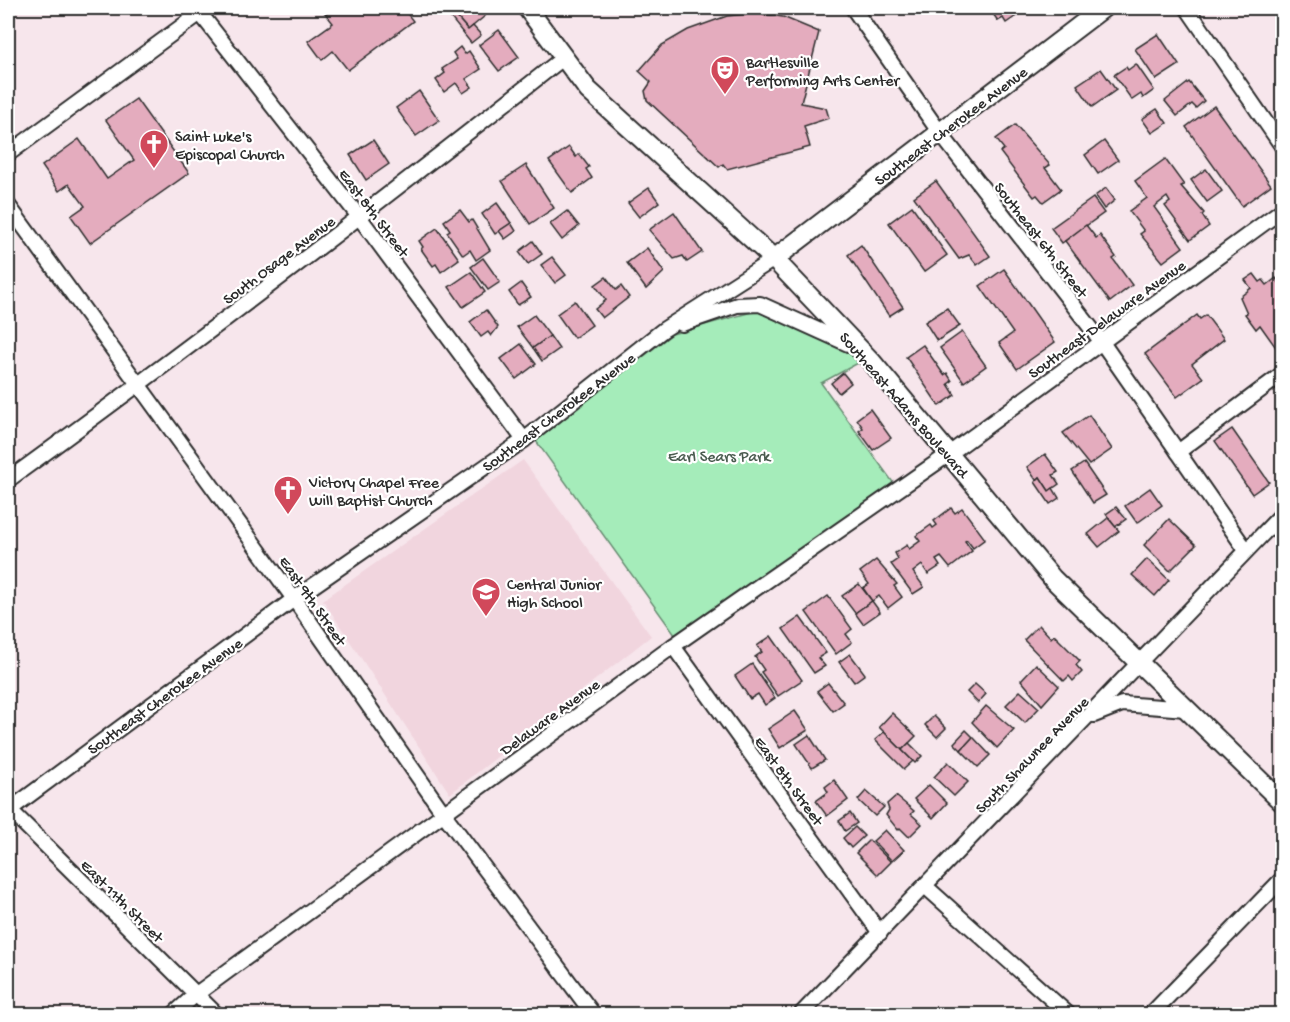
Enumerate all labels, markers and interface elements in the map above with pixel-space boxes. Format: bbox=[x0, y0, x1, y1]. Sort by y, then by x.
theatre icon: Bartlesville Performing Arts Center bbox=[709, 54, 741, 96]
place label: Bartlesville Performing Arts Center bbox=[745, 55, 901, 92]
street label: Southeast Cherokee Avenue bbox=[872, 64, 1033, 192]
church icon: Saint Luke's Episcopal Church bbox=[138, 128, 170, 170]
place label: Saint Luke's Episcopal Church bbox=[175, 129, 285, 166]
street label: East 8th Street bbox=[333, 166, 412, 263]
street label: Southeast 6th Street bbox=[988, 180, 1091, 304]
street label: South Osage Avenue bbox=[220, 213, 341, 310]
street label: Southeast Delaware Avenue bbox=[1026, 257, 1191, 384]
street label: Southeast Adams Boulevard bbox=[834, 329, 972, 484]
street label: Southeast Cherokee Avenue bbox=[480, 350, 641, 478]
park label: Earl Sears Park bbox=[668, 449, 772, 468]
church icon: Victory Chapel Free Will Baptist Church bbox=[272, 474, 304, 516]
place label: Victory Chapel Free Will Baptist Church bbox=[308, 475, 440, 512]
street label: East 9th Street bbox=[273, 554, 350, 652]
school or university icon: Central Junior High School bbox=[470, 576, 502, 618]
place label: Central Junior High School bbox=[507, 577, 602, 614]
street label: Southeast Cherokee Avenue bbox=[85, 635, 248, 760]
street label: Delaware Avenue bbox=[497, 676, 605, 762]
street label: South Shawnee Avenue bbox=[973, 693, 1095, 819]
street label: East 8th Street bbox=[749, 734, 827, 831]
street label: East 11th Street bbox=[75, 857, 167, 949]

